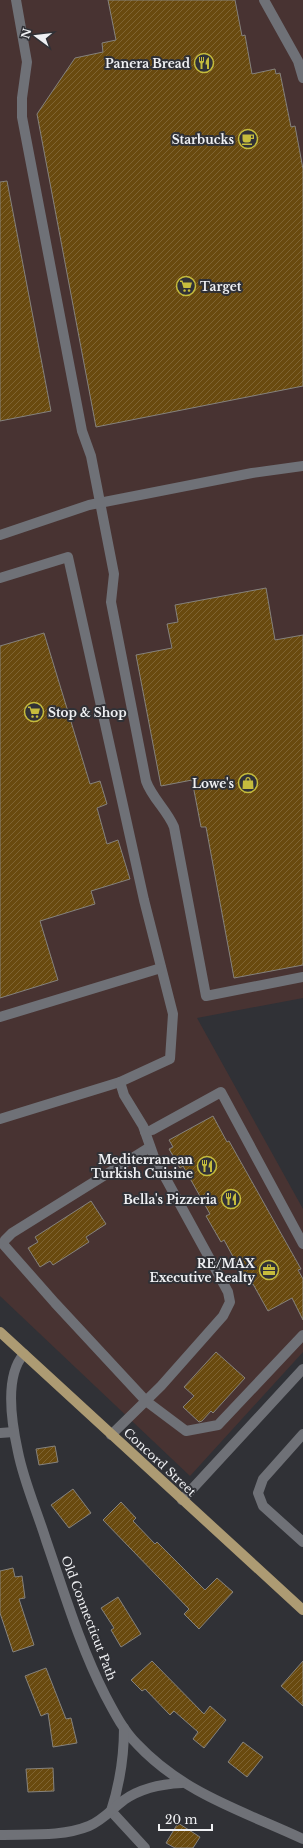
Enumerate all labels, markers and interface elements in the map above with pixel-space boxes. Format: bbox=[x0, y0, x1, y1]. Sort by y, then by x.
north arrow bbox=[16, 16, 56, 56]
text: N bbox=[18, 26, 35, 40]
restaurant icon: Panera Bread bbox=[193, 52, 215, 74]
place label: Panera Bread bbox=[105, 56, 191, 71]
cafe icon: Starbucks bbox=[237, 128, 259, 150]
place label: Starbucks bbox=[172, 132, 234, 147]
supermarket icon: Target bbox=[175, 275, 197, 297]
place label: Target bbox=[200, 279, 242, 294]
supermarket icon: Stop & Shop bbox=[23, 701, 45, 723]
place label: Stop & Shop bbox=[48, 705, 127, 720]
shop icon: Lowe's bbox=[237, 772, 259, 794]
place label: Lowe's bbox=[192, 776, 234, 791]
place label: Mediterranean Turkish Cuisine bbox=[91, 1152, 193, 1181]
restaurant icon: Mediterranean Turkish Cuisine bbox=[196, 1155, 218, 1177]
restaurant icon: Bella's Pizzeria bbox=[220, 1188, 242, 1210]
place label: Bella's Pizzeria bbox=[123, 1192, 217, 1207]
place label: RE/MAX Executive Realty bbox=[150, 1256, 256, 1285]
office icon: RE/MAX Executive Realty bbox=[258, 1259, 280, 1281]
street label: Concord Street bbox=[121, 1425, 200, 1500]
street label: Old Connecticut Path bbox=[58, 1553, 120, 1683]
scale bar bbox=[159, 1806, 212, 1832]
text: 20 m bbox=[165, 1812, 197, 1827]

